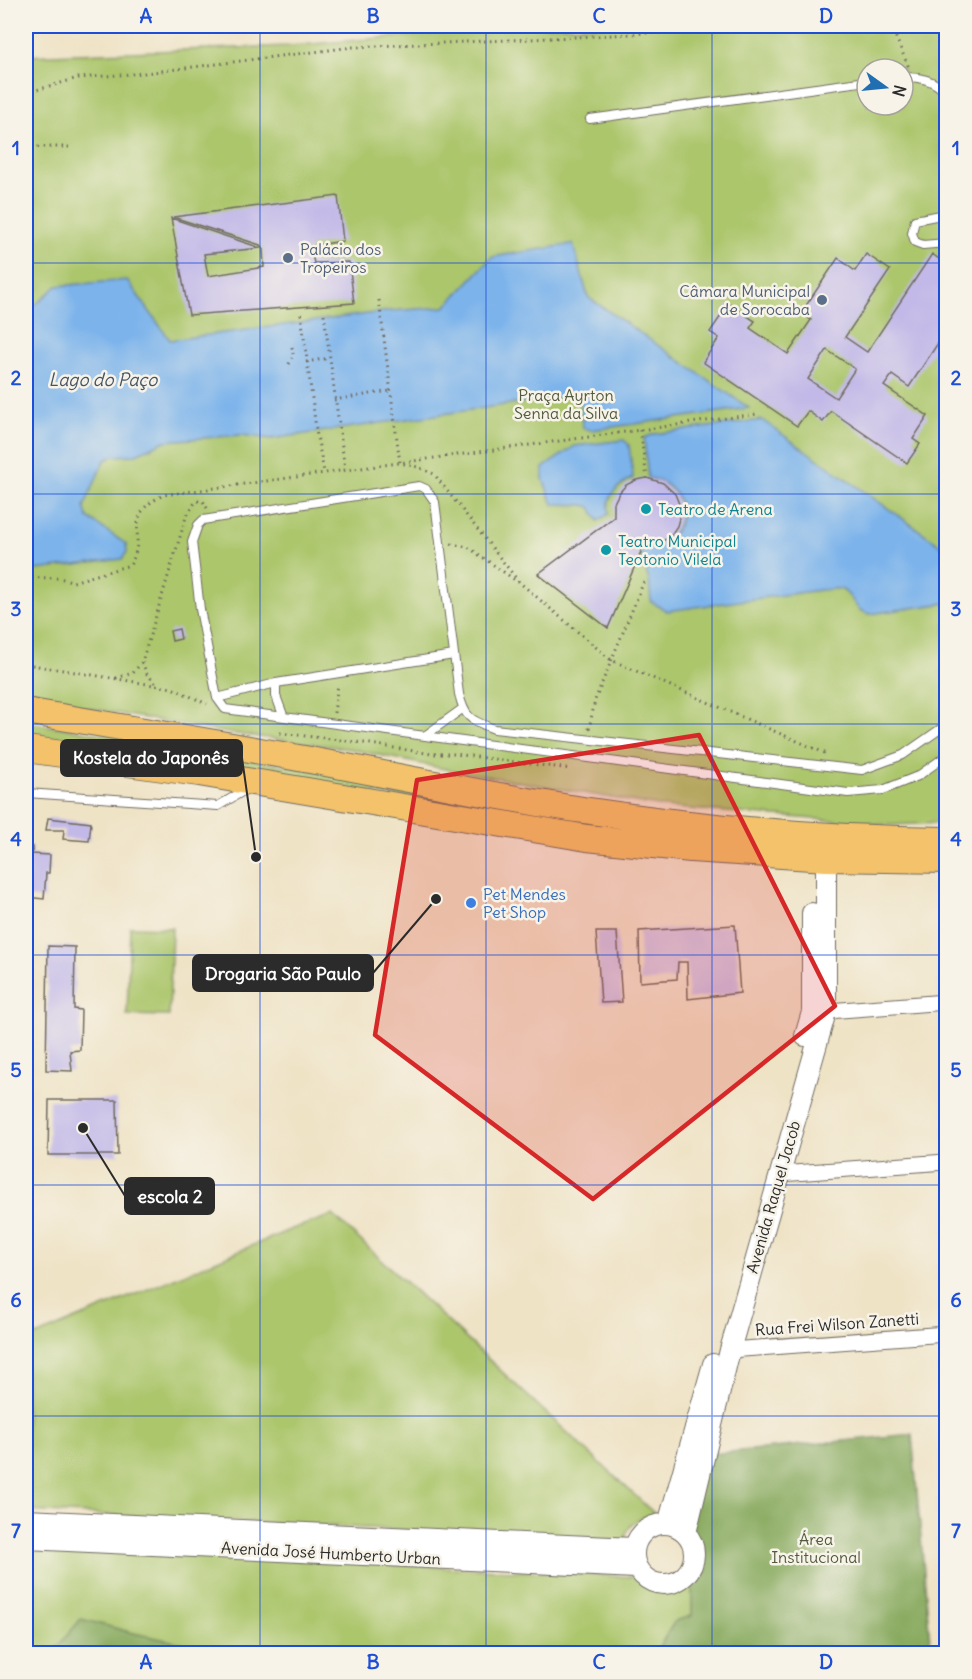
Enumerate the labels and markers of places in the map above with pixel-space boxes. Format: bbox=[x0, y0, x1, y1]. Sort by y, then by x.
place label: Palácio dos Tropeiros bbox=[300, 239, 381, 277]
marker: Palácio dos Tropeiros bbox=[281, 251, 295, 265]
place label: Câmara Municipal de Sorocaba bbox=[679, 281, 810, 319]
marker: Câmara Municipal de Sorocaba bbox=[815, 293, 829, 307]
place label: Teatro de Arena bbox=[658, 499, 773, 519]
marker: Teatro de Arena bbox=[639, 502, 653, 516]
place label: Teatro Municipal Teotonio Vilela bbox=[618, 531, 736, 569]
marker: Teatro Municipal Teotonio Vilela bbox=[599, 543, 613, 557]
callout: Kostela do Japonês bbox=[61, 740, 242, 776]
place label: Pet Mendes Pet Shop bbox=[483, 884, 566, 922]
marker: Pet Mendes Pet Shop bbox=[464, 896, 478, 910]
callout: Drogaria São Paulo bbox=[193, 955, 373, 991]
callout: escola 2 bbox=[125, 1178, 214, 1214]

